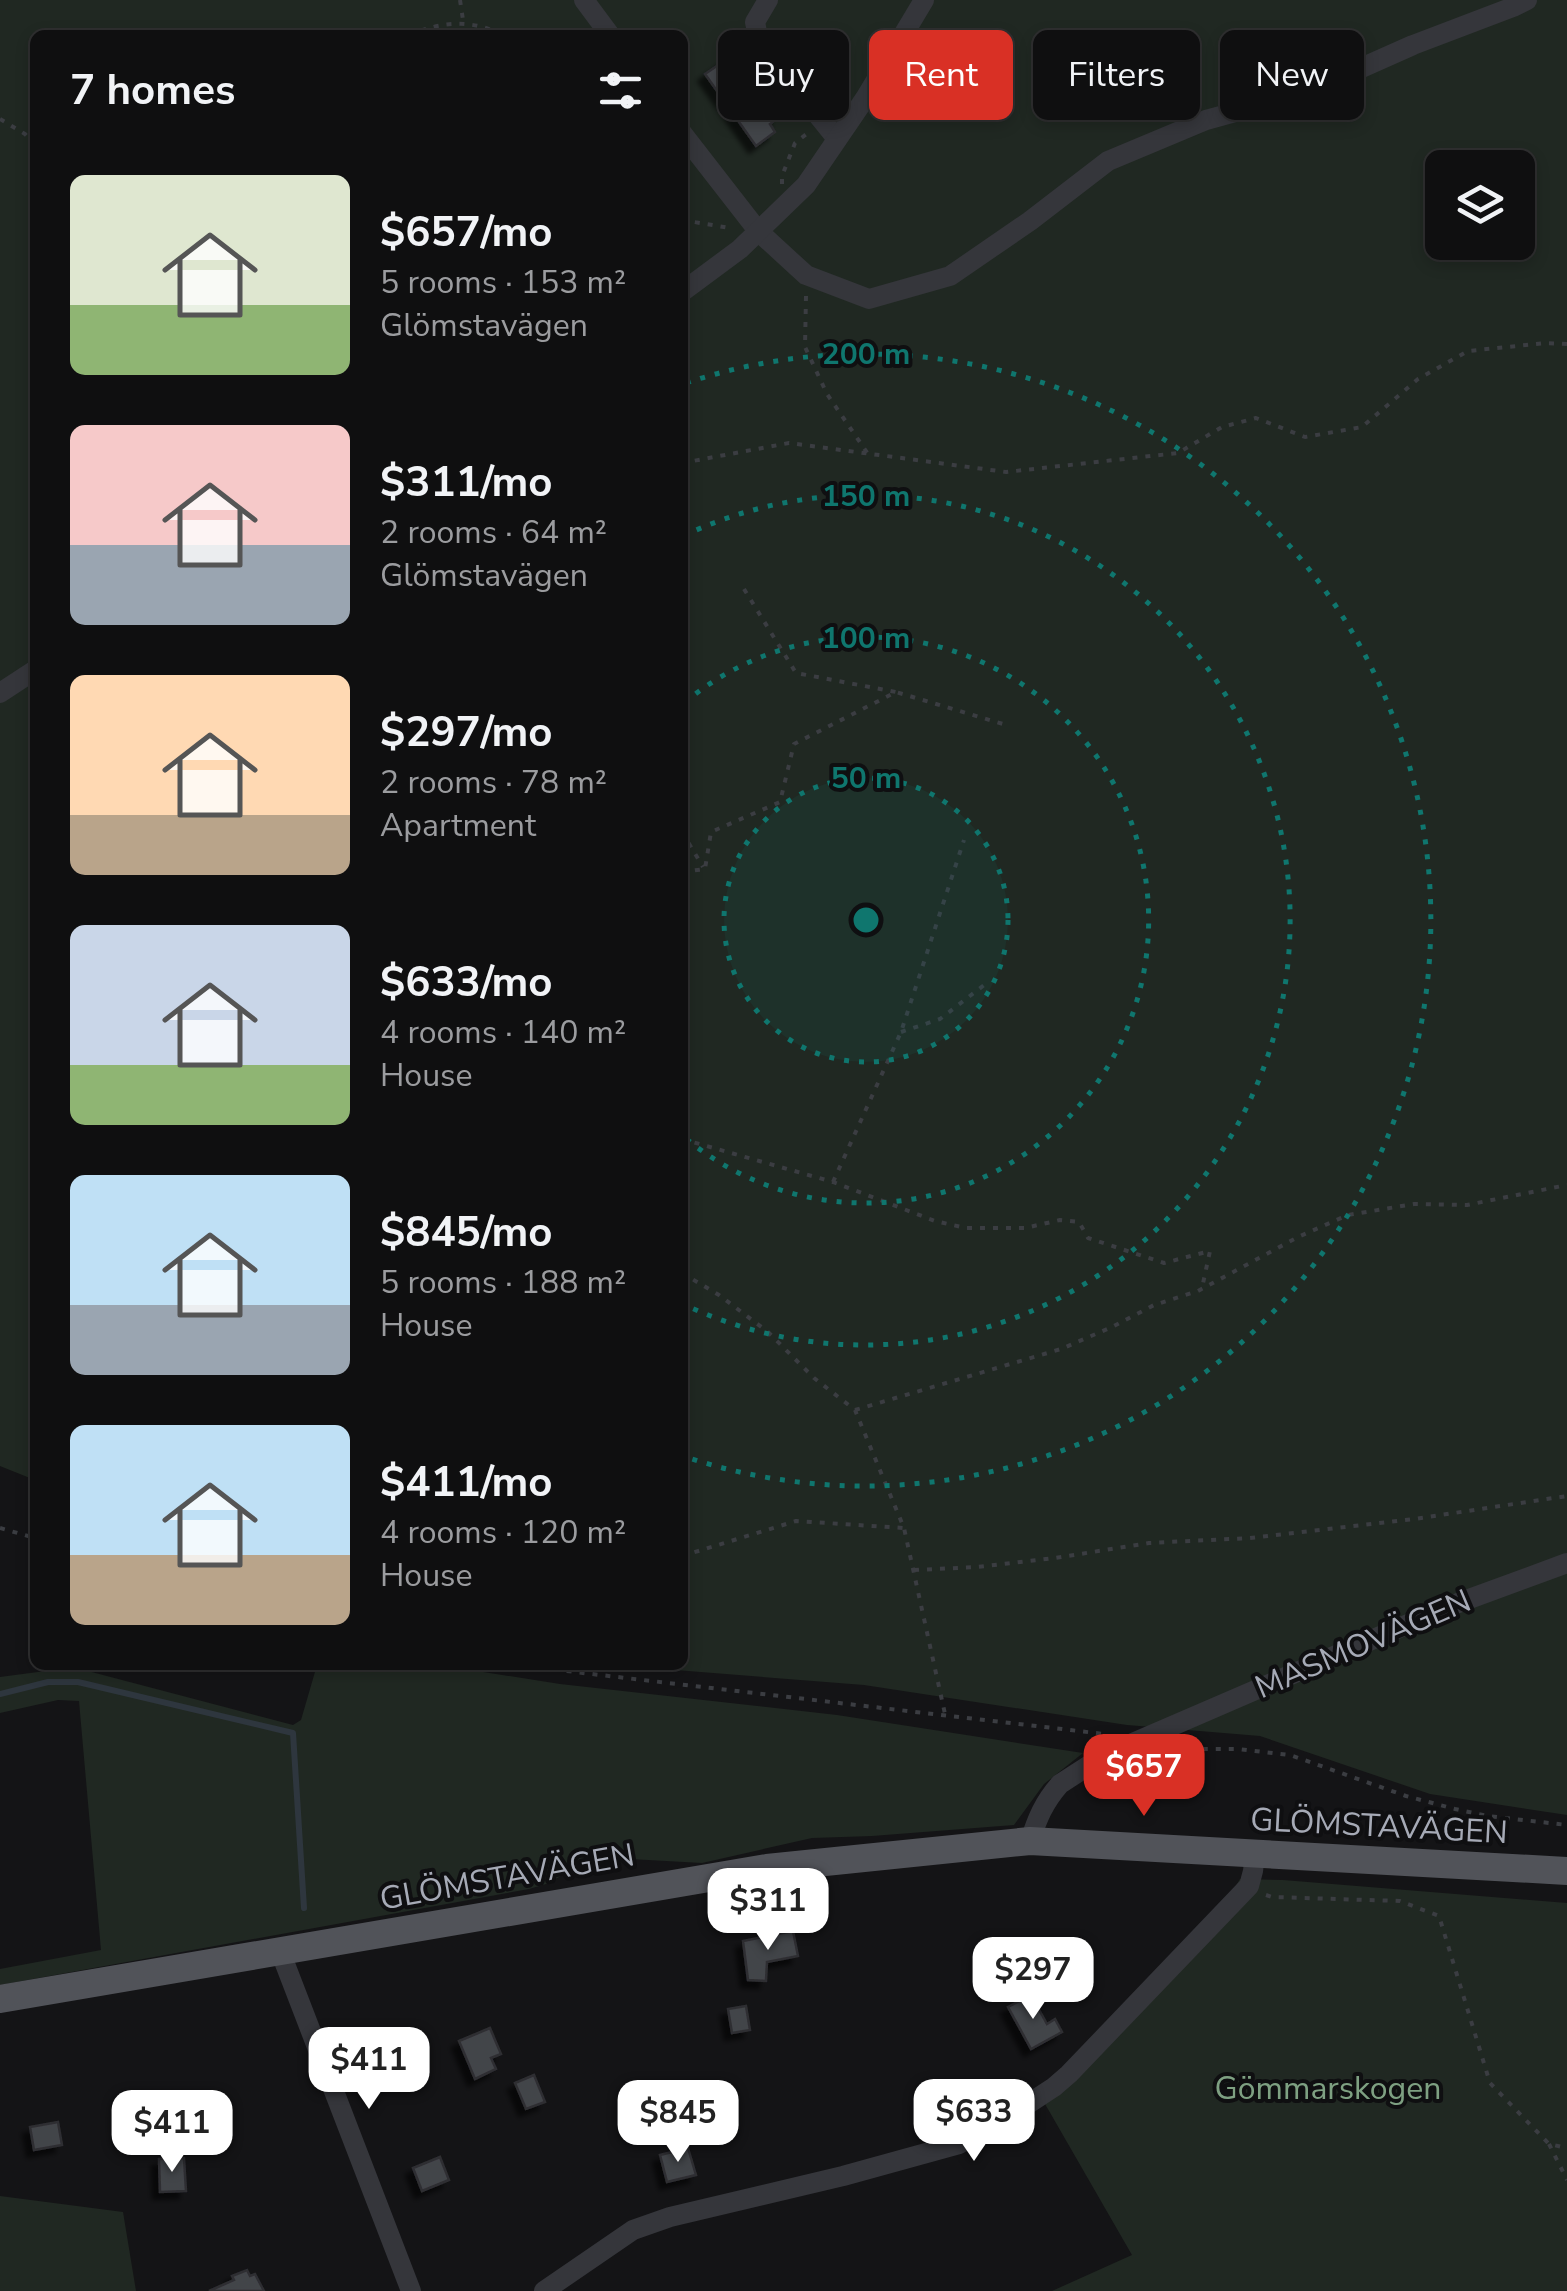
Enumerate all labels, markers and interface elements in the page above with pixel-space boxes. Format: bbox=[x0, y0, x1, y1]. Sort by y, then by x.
chip: Buy bbox=[718, 30, 849, 120]
chip: Rent bbox=[869, 30, 1013, 120]
chip: Filters bbox=[1033, 30, 1200, 120]
chip: New bbox=[1220, 30, 1364, 120]
text: 7 homes bbox=[70, 62, 235, 119]
icon: filters bbox=[593, 63, 648, 118]
map controls bbox=[1425, 150, 1535, 260]
button: layers bbox=[1425, 150, 1535, 260]
text: $657/mo bbox=[380, 204, 552, 261]
icon: home bbox=[150, 215, 270, 335]
text: 5 rooms · 153 m² bbox=[380, 261, 626, 304]
text: Glömstavägen bbox=[380, 304, 588, 347]
text: 200 m bbox=[822, 334, 910, 375]
text: $311/mo bbox=[380, 454, 552, 511]
icon: home bbox=[150, 465, 270, 585]
text: 150 m bbox=[822, 476, 910, 517]
text: 2 rooms · 64 m² bbox=[380, 511, 607, 554]
text: Glömstavägen bbox=[380, 554, 588, 597]
text: 100 m bbox=[822, 618, 910, 659]
text: $297/mo bbox=[380, 704, 552, 761]
icon: home bbox=[150, 715, 270, 835]
text: 50 m bbox=[831, 758, 901, 799]
text: 2 rooms · 78 m² bbox=[380, 761, 607, 804]
text: Apartment bbox=[380, 804, 536, 847]
centre of rings bbox=[848, 902, 884, 938]
text: $633/mo bbox=[380, 954, 552, 1011]
icon: home bbox=[150, 965, 270, 1085]
text: 4 rooms · 140 m² bbox=[380, 1011, 626, 1054]
text: House bbox=[380, 1054, 473, 1097]
text: $845/mo bbox=[380, 1204, 552, 1261]
icon: home bbox=[150, 1215, 270, 1335]
text: 5 rooms · 188 m² bbox=[380, 1261, 626, 1304]
text: House bbox=[380, 1304, 473, 1347]
text: $411/mo bbox=[380, 1454, 552, 1511]
icon: home bbox=[150, 1465, 270, 1585]
text: 4 rooms · 120 m² bbox=[380, 1511, 626, 1554]
text: House bbox=[380, 1554, 473, 1597]
street label: MASMOVÄGEN bbox=[1249, 1579, 1477, 1709]
pin: $657 bbox=[1085, 1734, 1203, 1819]
text: $657 bbox=[1106, 1745, 1182, 1788]
street label: GLÖMSTAVÄGEN bbox=[1249, 1798, 1509, 1854]
street label: GLÖMSTAVÄGEN bbox=[376, 1833, 638, 1921]
pin: $311 bbox=[709, 1868, 827, 1953]
text: $311 bbox=[730, 1879, 806, 1922]
pin: $297 bbox=[974, 1937, 1092, 2022]
text: $297 bbox=[995, 1948, 1071, 1991]
pin: $411 bbox=[310, 2027, 428, 2112]
text: $411 bbox=[331, 2038, 407, 2081]
park label: Gömmarskogen bbox=[1215, 2067, 1441, 2110]
pin: $633 bbox=[915, 2079, 1033, 2164]
pin: $845 bbox=[619, 2080, 737, 2165]
pin: $411 bbox=[113, 2090, 231, 2175]
text: $633 bbox=[936, 2090, 1012, 2133]
text: $845 bbox=[640, 2091, 716, 2134]
text: $411 bbox=[134, 2101, 210, 2144]

